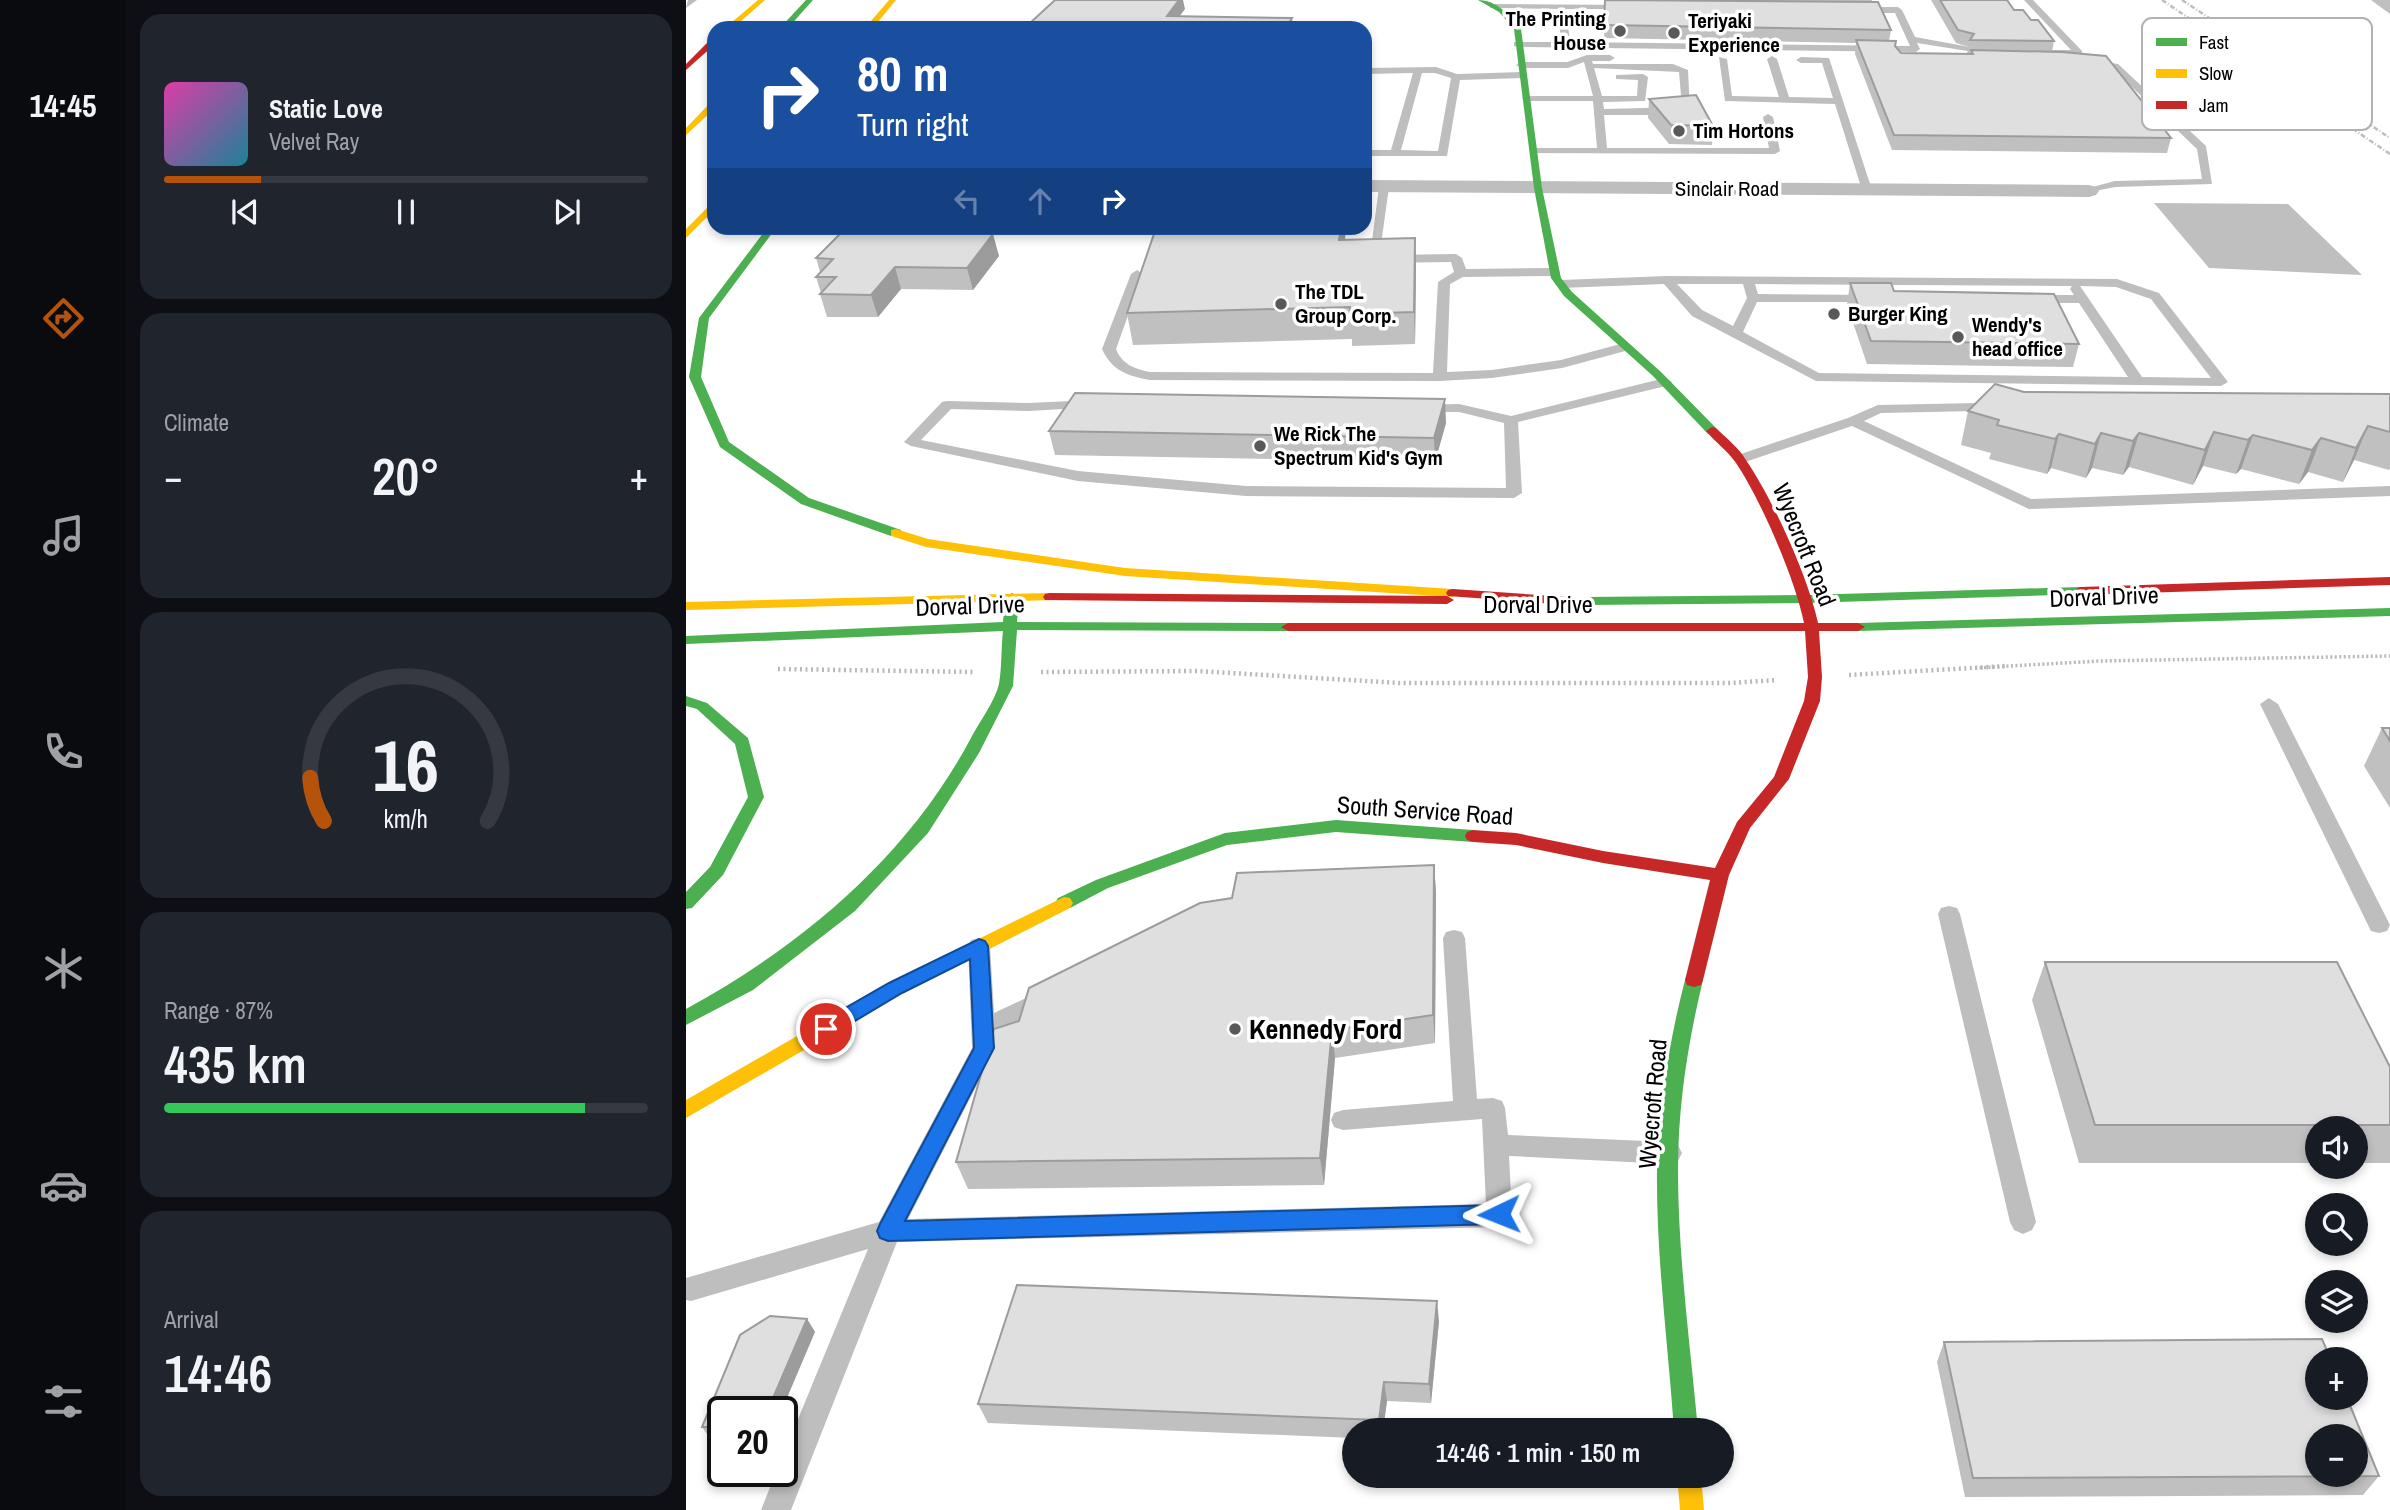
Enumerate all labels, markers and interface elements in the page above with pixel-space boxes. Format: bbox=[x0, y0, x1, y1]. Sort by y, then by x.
place label: The Printing House bbox=[1506, 4, 1606, 57]
place label: Teriyaki Experience bbox=[1688, 6, 1780, 59]
legend bbox=[2142, 18, 2372, 130]
marker: The Printing House bbox=[1612, 23, 1628, 39]
marker: Teriyaki Experience bbox=[1666, 25, 1682, 41]
text: Fast bbox=[2199, 29, 2229, 55]
text: 80 m bbox=[857, 40, 949, 106]
icon: right bbox=[742, 49, 833, 140]
text: Slow bbox=[2199, 60, 2234, 86]
text: 14:45 bbox=[29, 84, 97, 127]
text: Static Love bbox=[269, 91, 383, 126]
text: Jam bbox=[2199, 92, 2228, 118]
text: Turn right bbox=[857, 103, 969, 146]
place label: Tim Hortons bbox=[1693, 116, 1794, 145]
marker: Tim Hortons bbox=[1671, 123, 1687, 139]
text: Velvet Ray bbox=[269, 126, 359, 157]
street label: Sinclair Road bbox=[1675, 174, 1779, 203]
icon: left bbox=[948, 182, 986, 220]
icon: ahead bbox=[1021, 182, 1059, 220]
icon: right bbox=[1094, 182, 1132, 220]
icon: previous bbox=[226, 193, 264, 231]
icon: pause bbox=[387, 193, 425, 231]
icon: next bbox=[548, 193, 586, 231]
place label: The TDL Group Corp. bbox=[1295, 277, 1396, 330]
icon: directions bbox=[39, 294, 88, 343]
marker: The TDL Group Corp. bbox=[1273, 296, 1289, 312]
place label: Burger King bbox=[1848, 299, 1948, 328]
marker: Burger King bbox=[1826, 306, 1842, 322]
place label: Wendy's head office bbox=[1972, 310, 2063, 363]
marker: Wendy's head office bbox=[1950, 329, 1966, 345]
text: Climate bbox=[164, 407, 229, 438]
place label: We Rick The Spectrum Kid's Gym bbox=[1274, 419, 1443, 472]
marker: We Rick The Spectrum Kid's Gym bbox=[1252, 438, 1268, 454]
text: 20° bbox=[372, 441, 440, 511]
text: − bbox=[164, 451, 182, 502]
text: + bbox=[630, 451, 648, 502]
street label: Wyecroft Road bbox=[1766, 478, 1844, 611]
icon: music bbox=[39, 511, 88, 560]
street label: Dorval Drive bbox=[2049, 578, 2159, 614]
street label: Dorval Drive bbox=[915, 587, 1025, 623]
street label: Dorval Drive bbox=[1483, 588, 1593, 620]
text: 16 bbox=[373, 716, 439, 814]
icon: phone bbox=[39, 727, 88, 776]
street label: South Service Road bbox=[1336, 788, 1514, 832]
text: km/h bbox=[384, 802, 428, 836]
icon: climate bbox=[39, 944, 88, 993]
text: Range · 87% bbox=[164, 995, 273, 1026]
pin bbox=[796, 999, 856, 1059]
icon: arrive bbox=[807, 1010, 845, 1048]
place label: Kennedy Ford bbox=[1249, 1010, 1402, 1048]
marker: Kennedy Ford bbox=[1227, 1021, 1243, 1037]
text: 435 km bbox=[164, 1029, 307, 1099]
street label: Wyecroft Road bbox=[1630, 1038, 1674, 1170]
map controls bbox=[2305, 1116, 2368, 1487]
button: sound bbox=[2305, 1116, 2368, 1179]
icon: car bbox=[39, 1161, 88, 1210]
position arrow bbox=[1462, 1177, 1536, 1251]
button: search bbox=[2305, 1193, 2368, 1256]
button: layers bbox=[2305, 1270, 2368, 1333]
text: Arrival bbox=[164, 1304, 219, 1335]
text: 14:46 bbox=[164, 1338, 272, 1408]
button: + bbox=[2305, 1347, 2368, 1410]
icon: filters bbox=[39, 1377, 88, 1426]
speed limit sign: 20 bbox=[707, 1396, 798, 1487]
button: − bbox=[2305, 1424, 2368, 1487]
text: 14:46 · 1 min · 150 m bbox=[1436, 1435, 1640, 1470]

